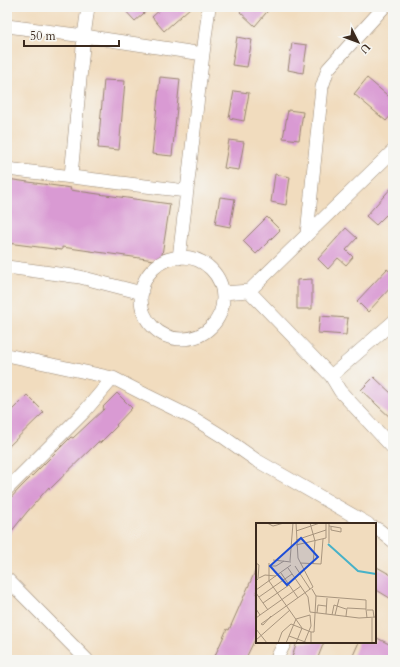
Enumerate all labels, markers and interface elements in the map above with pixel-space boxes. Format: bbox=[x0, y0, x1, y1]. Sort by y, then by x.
scale bar bbox=[24, 22, 119, 48]
north arrow bbox=[338, 22, 378, 62]
text: 50 m bbox=[30, 28, 57, 44]
text: U bbox=[356, 40, 374, 57]
inset map bbox=[256, 523, 376, 643]

